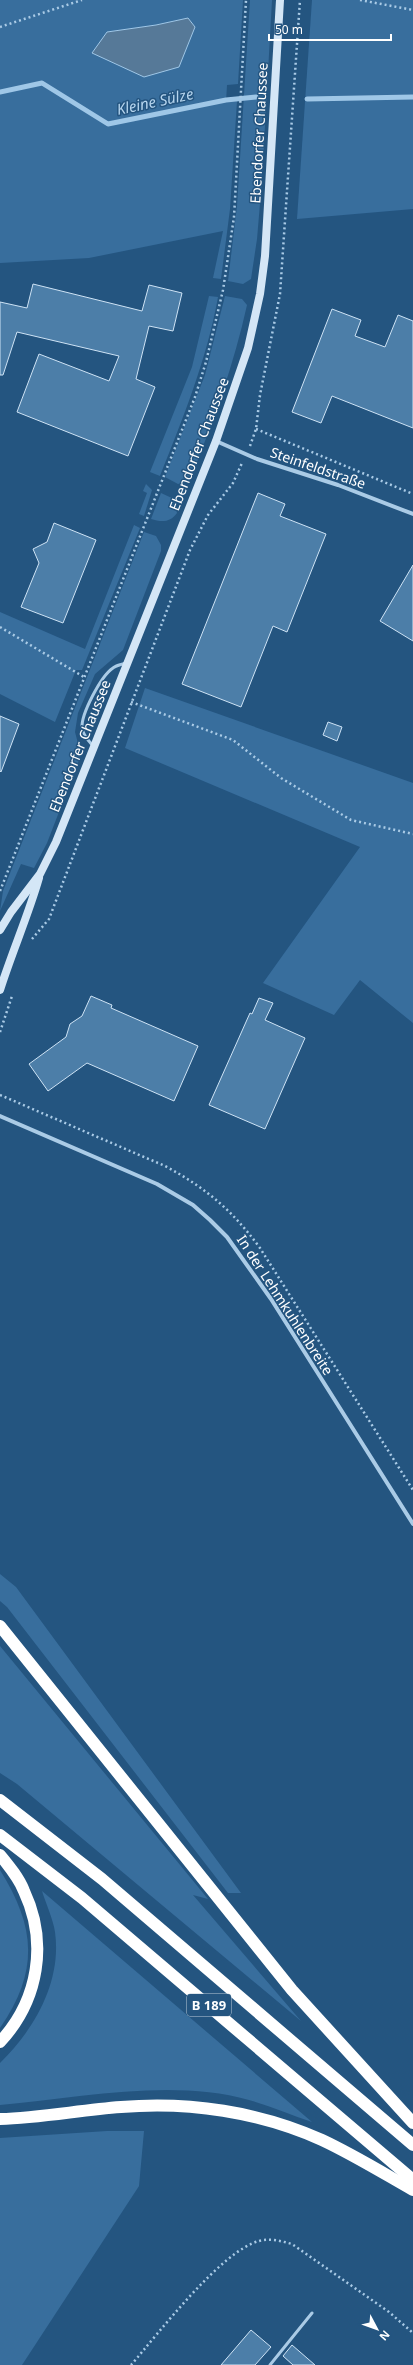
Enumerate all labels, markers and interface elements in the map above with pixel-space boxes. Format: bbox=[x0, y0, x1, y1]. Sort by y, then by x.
scale bar bbox=[269, 16, 391, 42]
text: 50 m bbox=[275, 21, 303, 38]
street label: Ebendorfer Chaussee bbox=[245, 62, 272, 204]
water label: Kleine Sülze bbox=[115, 83, 196, 119]
street label: Ebendorfer Chaussee bbox=[164, 374, 233, 513]
street label: Steinfeldstraße bbox=[268, 442, 368, 493]
street label: Ebendorfer Chaussee bbox=[44, 677, 115, 815]
street label: In der Lehmkuhlenbreite bbox=[233, 1231, 338, 1379]
road number: B 189 bbox=[187, 1994, 231, 2016]
north arrow bbox=[357, 2309, 397, 2349]
text: N bbox=[376, 2328, 394, 2344]

